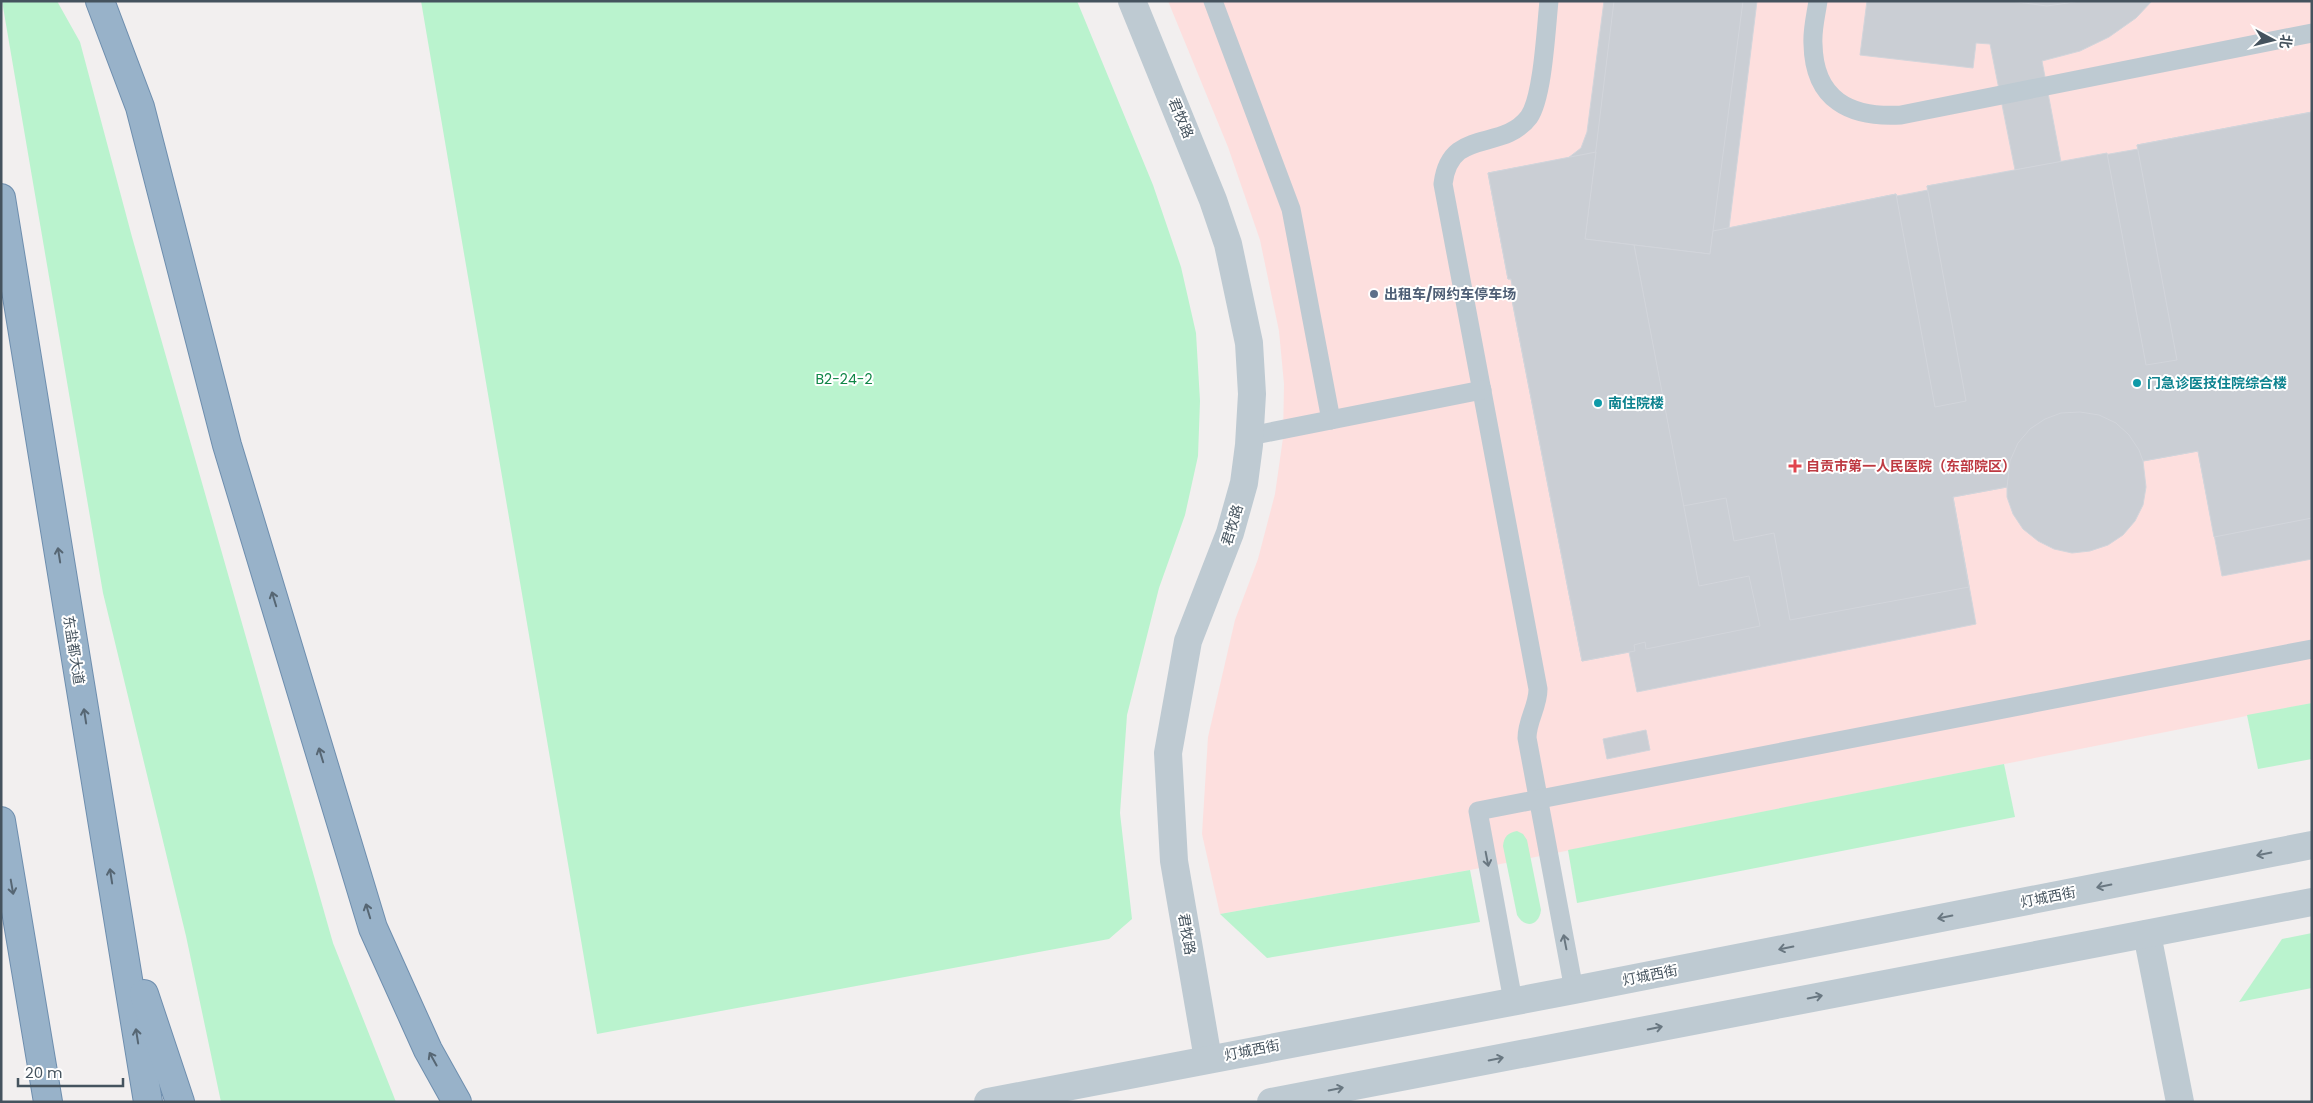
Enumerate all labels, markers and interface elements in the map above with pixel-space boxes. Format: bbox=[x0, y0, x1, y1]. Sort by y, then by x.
north arrow bbox=[2248, 15, 2298, 65]
text: 北 bbox=[2275, 33, 2297, 50]
street label: 君牧路 bbox=[1164, 95, 1198, 141]
place label: 出租车/网约车停车场 bbox=[1384, 284, 1516, 304]
marker: 出租车/网约车停车场 bbox=[1368, 288, 1380, 300]
park label: B2-24-2 bbox=[816, 369, 872, 389]
place label: 门急诊医技住院综合楼 bbox=[2147, 373, 2287, 393]
marker: 门急诊医技住院综合楼 bbox=[2131, 377, 2143, 389]
place label: 南住院楼 bbox=[1608, 393, 1664, 413]
marker: 南住院楼 bbox=[1592, 397, 1604, 409]
place label: 自贡市第一人民医院（东部院区） bbox=[1806, 456, 2016, 476]
marker: 自贡市第一人民医院（东部院区） bbox=[1788, 459, 1802, 473]
street label: 君牧路 bbox=[1216, 502, 1248, 548]
one-way arrow bbox=[54, 548, 64, 564]
one-way arrow bbox=[268, 592, 278, 608]
street label: 东盐都大道 bbox=[59, 614, 89, 686]
one-way arrow bbox=[80, 708, 90, 724]
one-way arrow bbox=[315, 747, 325, 763]
one-way arrow bbox=[2256, 850, 2272, 860]
one-way arrow bbox=[1482, 851, 1492, 867]
one-way arrow bbox=[106, 868, 116, 884]
one-way arrow bbox=[8, 878, 18, 894]
one-way arrow bbox=[2097, 881, 2113, 891]
street label: 灯城西街 bbox=[2019, 882, 2077, 912]
one-way arrow bbox=[362, 903, 372, 919]
street label: 君牧路 bbox=[1174, 912, 1200, 956]
one-way arrow bbox=[1937, 913, 1953, 922]
one-way arrow bbox=[1560, 934, 1570, 950]
one-way arrow bbox=[1778, 944, 1794, 954]
street label: 灯城西街 bbox=[1621, 960, 1679, 990]
one-way arrow bbox=[1807, 992, 1823, 1002]
one-way arrow bbox=[1647, 1023, 1663, 1032]
one-way arrow bbox=[132, 1029, 142, 1045]
street label: 灯城西街 bbox=[1223, 1035, 1281, 1065]
one-way arrow bbox=[428, 1052, 437, 1067]
one-way arrow bbox=[1487, 1053, 1503, 1063]
scale bar bbox=[18, 1056, 122, 1088]
text: 20 m bbox=[25, 1062, 63, 1083]
one-way arrow bbox=[1328, 1084, 1344, 1094]

